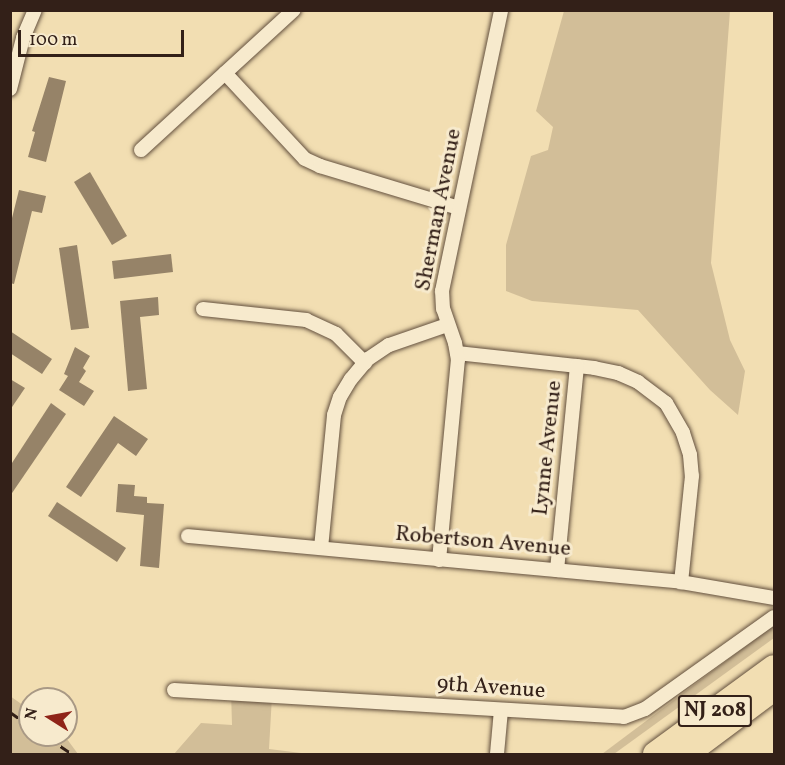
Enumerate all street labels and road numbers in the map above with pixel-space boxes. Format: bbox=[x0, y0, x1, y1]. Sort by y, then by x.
street label: Sherman Avenue bbox=[410, 127, 468, 293]
street label: Lynne Avenue bbox=[528, 379, 568, 517]
street label: Robertson Avenue bbox=[394, 521, 572, 563]
street label: 9th Avenue bbox=[436, 671, 546, 705]
road number: NJ 208 bbox=[678, 693, 752, 729]

